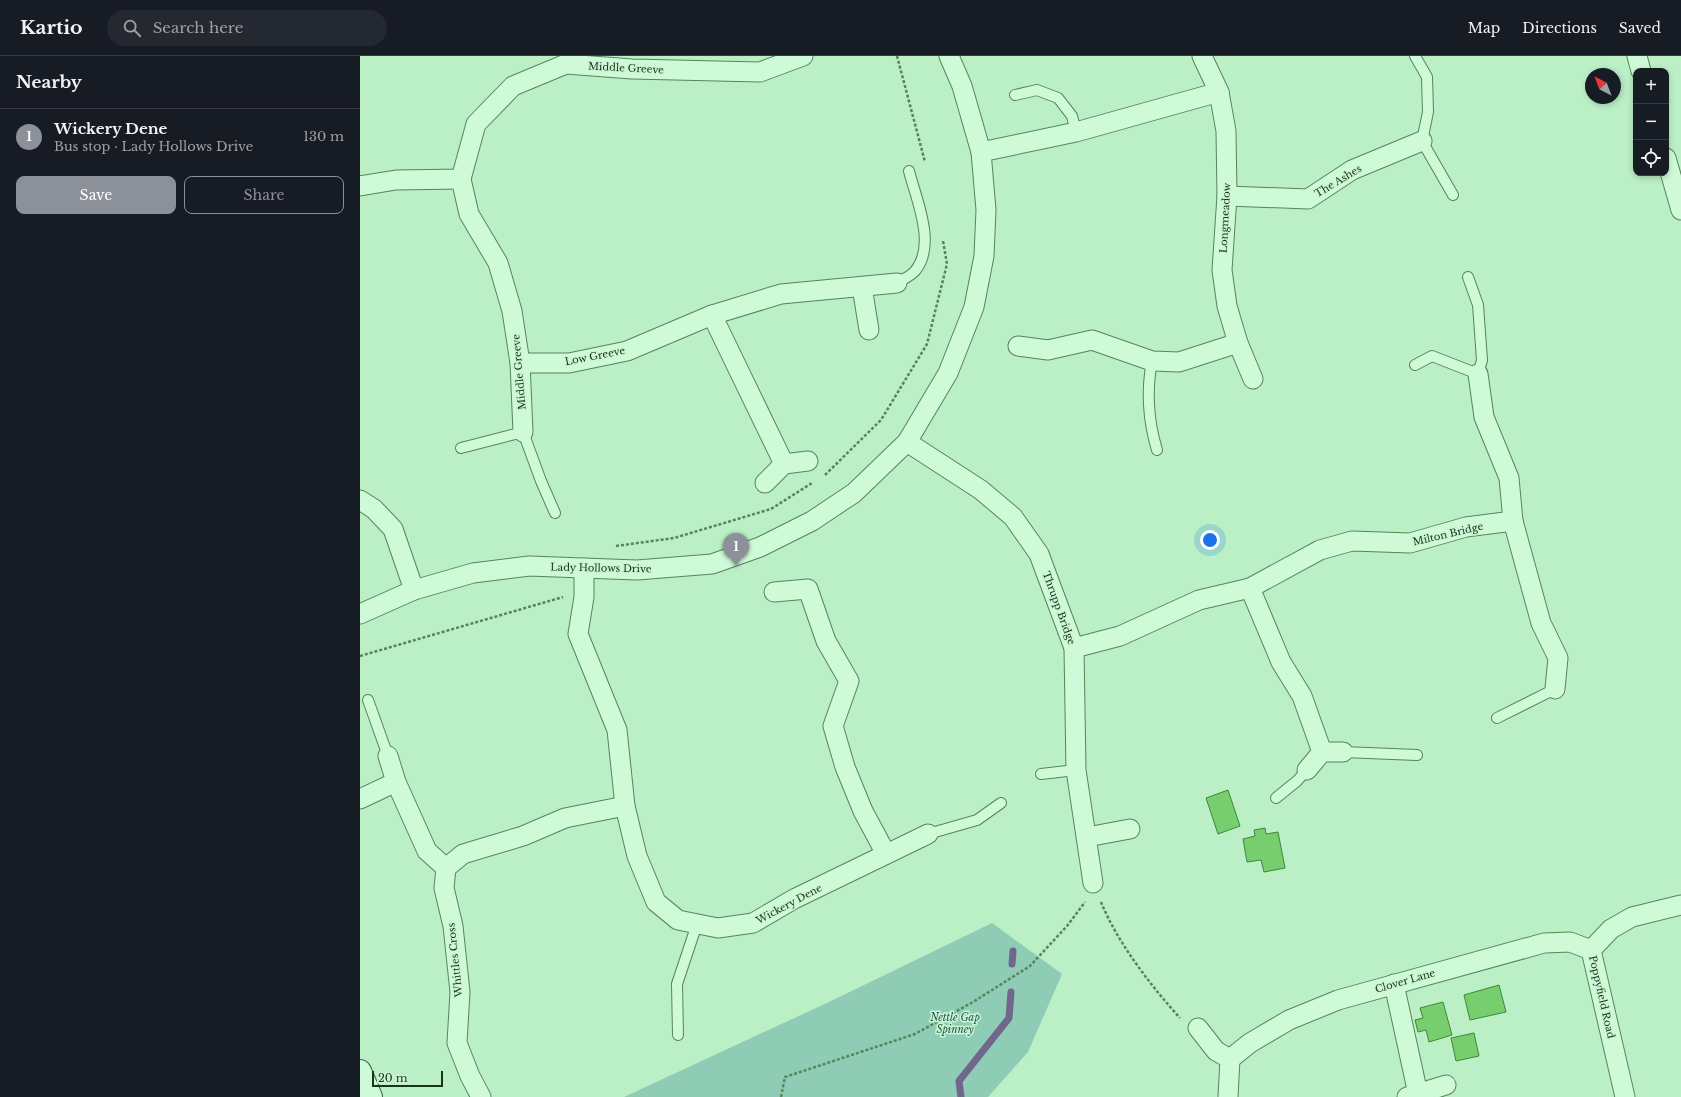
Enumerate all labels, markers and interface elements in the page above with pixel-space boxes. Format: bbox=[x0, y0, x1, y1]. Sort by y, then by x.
search box bbox=[107, 10, 387, 46]
text: Kartio bbox=[20, 16, 83, 39]
icon: search bbox=[121, 17, 143, 39]
text: Search here bbox=[153, 18, 243, 37]
text: Map bbox=[1468, 19, 1500, 37]
text: Directions bbox=[1522, 19, 1597, 37]
text: Saved bbox=[1619, 19, 1661, 37]
street label: Middle Greeve bbox=[588, 60, 665, 76]
north arrow bbox=[1585, 68, 1621, 104]
map controls bbox=[1633, 68, 1669, 176]
button: + bbox=[1633, 68, 1669, 104]
text: Nearby bbox=[16, 72, 82, 93]
button: − bbox=[1633, 104, 1669, 140]
text: Wickery Dene bbox=[54, 119, 167, 138]
text: 1 bbox=[26, 128, 32, 145]
text: 130 m bbox=[303, 128, 344, 145]
text: Bus stop · Lady Hollows Drive bbox=[54, 138, 253, 155]
button: locate bbox=[1633, 140, 1669, 176]
street label: The Ashes bbox=[1312, 162, 1364, 200]
button: Save bbox=[16, 176, 176, 214]
button: Share bbox=[184, 176, 344, 214]
street label: Longmeadow bbox=[1217, 182, 1233, 253]
street label: Middle Greeve bbox=[509, 333, 529, 410]
street label: Low Greeve bbox=[564, 344, 626, 368]
street label: Milton Bridge bbox=[1411, 520, 1485, 548]
your location bbox=[1200, 530, 1220, 550]
pin: 1 bbox=[723, 533, 749, 566]
street label: Lady Hollows Drive bbox=[550, 561, 652, 575]
street label: Thrupp Bridge bbox=[1040, 570, 1078, 647]
street label: Wickery Dene bbox=[753, 881, 824, 927]
street label: Whittles Cross bbox=[445, 922, 465, 999]
street label: Poppyfield Road bbox=[1586, 954, 1618, 1040]
street label: Clover Lane bbox=[1373, 966, 1437, 996]
park label: Nettle Gap Spinney bbox=[929, 1011, 980, 1036]
scale bar bbox=[372, 1069, 443, 1088]
text: 20 m bbox=[378, 1071, 408, 1085]

